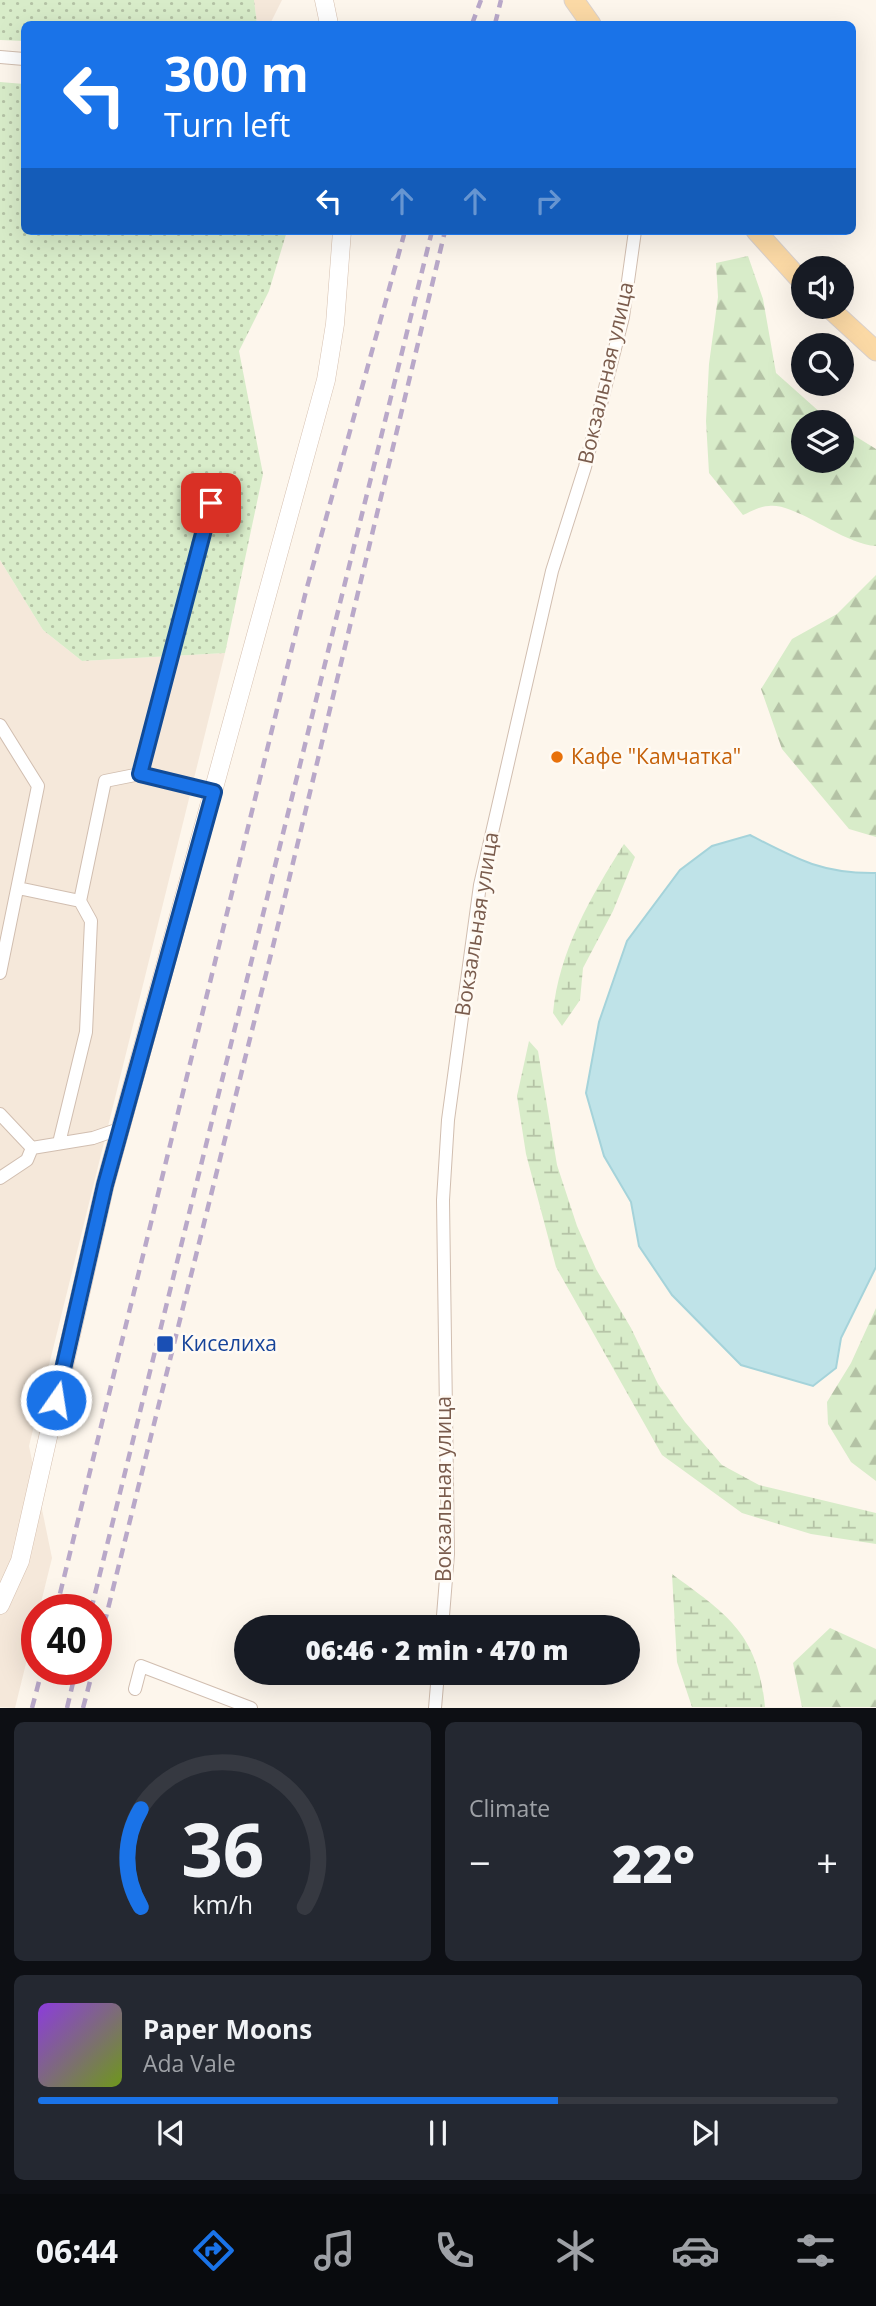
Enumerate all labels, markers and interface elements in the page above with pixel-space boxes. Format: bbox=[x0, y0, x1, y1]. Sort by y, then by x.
text: 300 m bbox=[164, 40, 309, 106]
icon: left bbox=[49, 49, 140, 140]
text: Turn left bbox=[164, 103, 290, 146]
icon: left bbox=[310, 182, 348, 220]
icon: ahead bbox=[383, 182, 421, 220]
icon: ahead bbox=[456, 182, 494, 220]
icon: right bbox=[529, 182, 567, 220]
map controls bbox=[791, 256, 854, 473]
button: sound bbox=[791, 256, 854, 319]
street label: Вокзальная улица bbox=[570, 279, 640, 467]
button: search bbox=[791, 333, 854, 396]
button: layers bbox=[791, 410, 854, 473]
pin bbox=[181, 473, 241, 533]
icon: arrive bbox=[192, 484, 230, 522]
place label: Кафе "Камчатка" bbox=[571, 742, 741, 770]
marker: Кафе "Камчатка" bbox=[549, 749, 565, 765]
street label: Вокзальная улица bbox=[448, 830, 504, 1018]
place label: Киселиха bbox=[181, 1329, 277, 1357]
marker: Киселиха bbox=[155, 1334, 175, 1354]
position arrow bbox=[19, 1363, 93, 1437]
street label: Вокзальная улица bbox=[429, 1396, 457, 1582]
speed limit sign: 40 bbox=[21, 1594, 112, 1685]
text: 06:46 · 2 min · 470 m bbox=[306, 1632, 568, 1668]
text: Climate bbox=[469, 1792, 550, 1824]
text: 36 bbox=[181, 1800, 264, 1899]
text: 22° bbox=[612, 1827, 695, 1898]
text: − bbox=[469, 1836, 491, 1888]
text: + bbox=[816, 1836, 838, 1888]
text: km/h bbox=[192, 1887, 253, 1921]
text: Paper Moons bbox=[143, 2011, 312, 2047]
text: Ada Vale bbox=[143, 2047, 236, 2079]
icon: previous bbox=[152, 2114, 190, 2152]
icon: pause bbox=[419, 2114, 457, 2152]
icon: next bbox=[686, 2114, 724, 2152]
icon: directions bbox=[189, 2226, 238, 2275]
icon: music bbox=[310, 2226, 359, 2275]
icon: phone bbox=[430, 2226, 479, 2275]
icon: climate bbox=[551, 2226, 600, 2275]
icon: car bbox=[671, 2226, 720, 2275]
icon: filters bbox=[791, 2226, 840, 2275]
text: 06:44 bbox=[36, 2229, 118, 2272]

